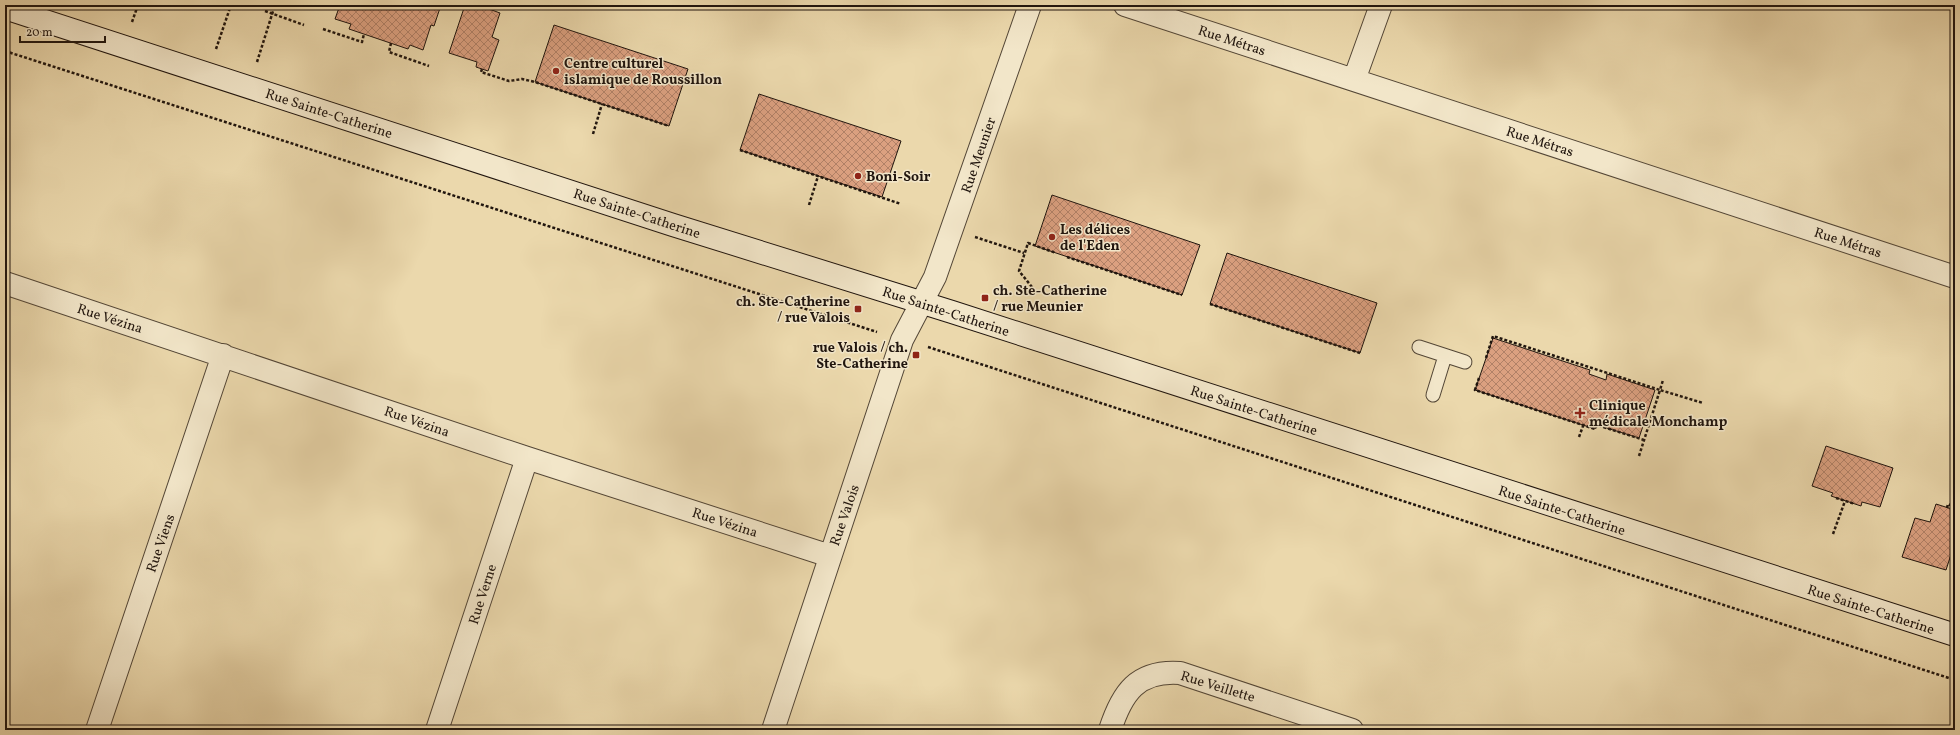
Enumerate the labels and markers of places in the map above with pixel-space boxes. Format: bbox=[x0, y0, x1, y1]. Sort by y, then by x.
place label: Centre culturel islamique de Roussillon bbox=[564, 55, 722, 90]
marker: Centre culturel islamique de Roussillon bbox=[551, 66, 561, 76]
place label: Boni-Soir bbox=[866, 168, 931, 187]
marker: Boni-Soir bbox=[853, 171, 863, 181]
place label: Les délices de l'Eden bbox=[1060, 221, 1130, 256]
marker: Les délices de l'Eden bbox=[1047, 232, 1057, 242]
place label: ch. Ste-Catherine / rue Meunier bbox=[993, 282, 1107, 317]
place label: ch. Ste-Catherine / rue Valois bbox=[736, 293, 850, 328]
marker: ch. Ste-Catherine / rue Meunier bbox=[980, 293, 990, 303]
marker: ch. Ste-Catherine / rue Valois bbox=[853, 304, 863, 314]
place label: rue Valois / ch. Ste-Catherine bbox=[813, 339, 908, 374]
marker: rue Valois / ch. Ste-Catherine bbox=[911, 350, 921, 360]
place label: Clinique médicale Monchamp bbox=[1589, 397, 1727, 432]
marker: Clinique médicale Monchamp bbox=[1574, 407, 1586, 419]

